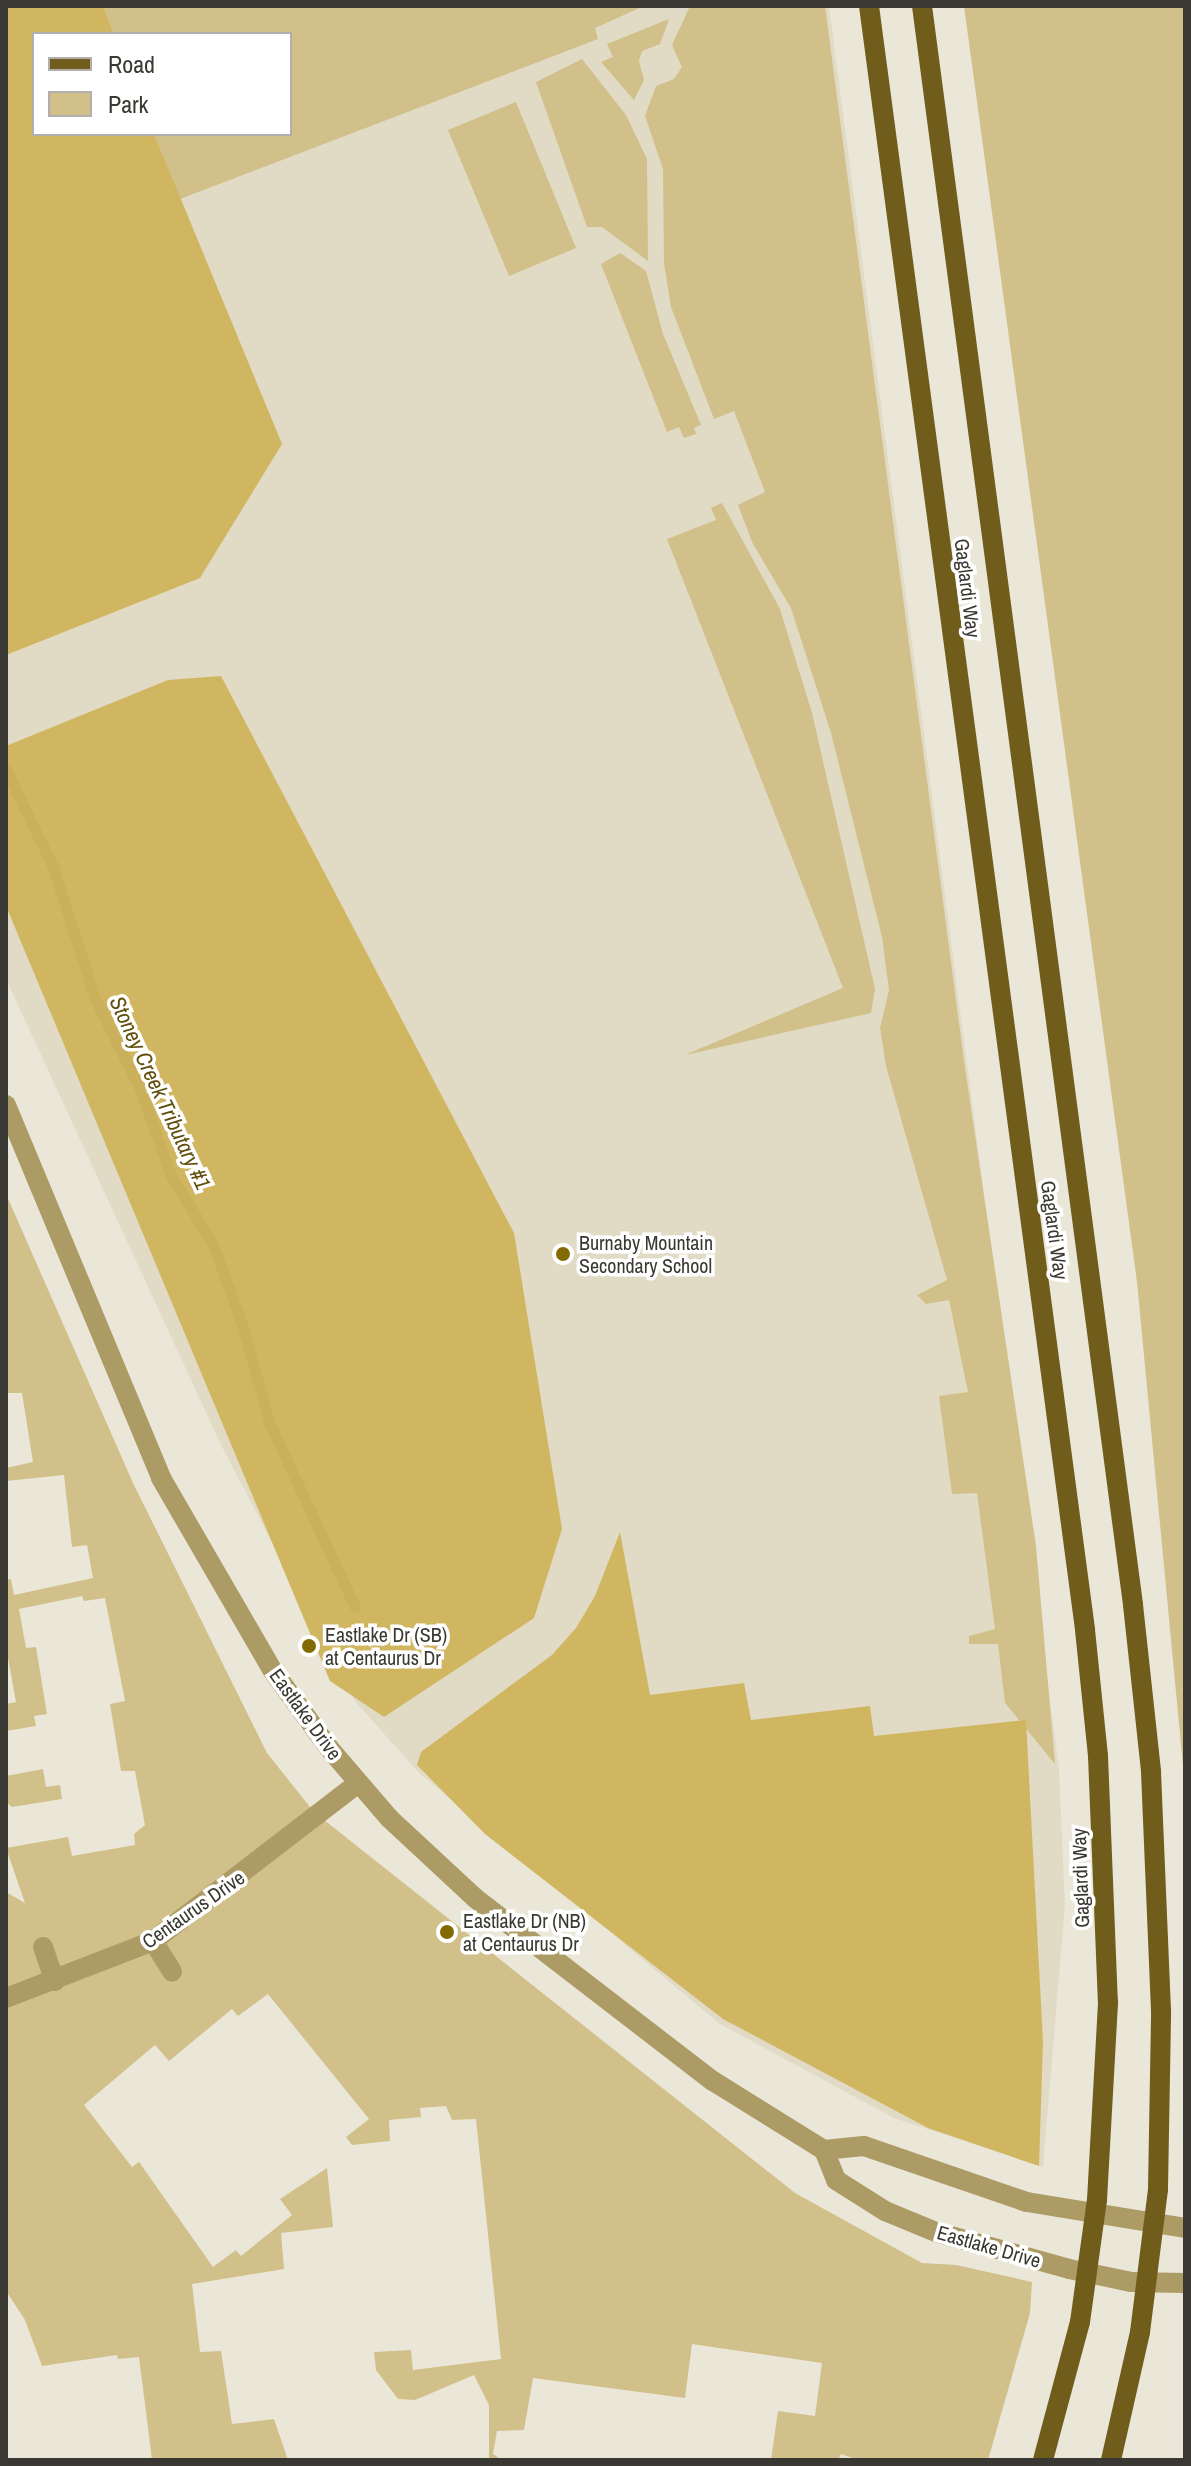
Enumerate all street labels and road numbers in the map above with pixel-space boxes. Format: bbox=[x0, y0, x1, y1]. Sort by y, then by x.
street label: Gaglardi Way bbox=[950, 537, 986, 639]
street label: Gaglardi Way bbox=[1036, 1179, 1074, 1281]
street label: Eastlake Drive bbox=[265, 1664, 347, 1764]
street label: Gaglardi Way bbox=[1066, 1828, 1094, 1928]
street label: Centaurus Drive bbox=[137, 1865, 249, 1953]
street label: Eastlake Drive bbox=[934, 2220, 1044, 2272]

